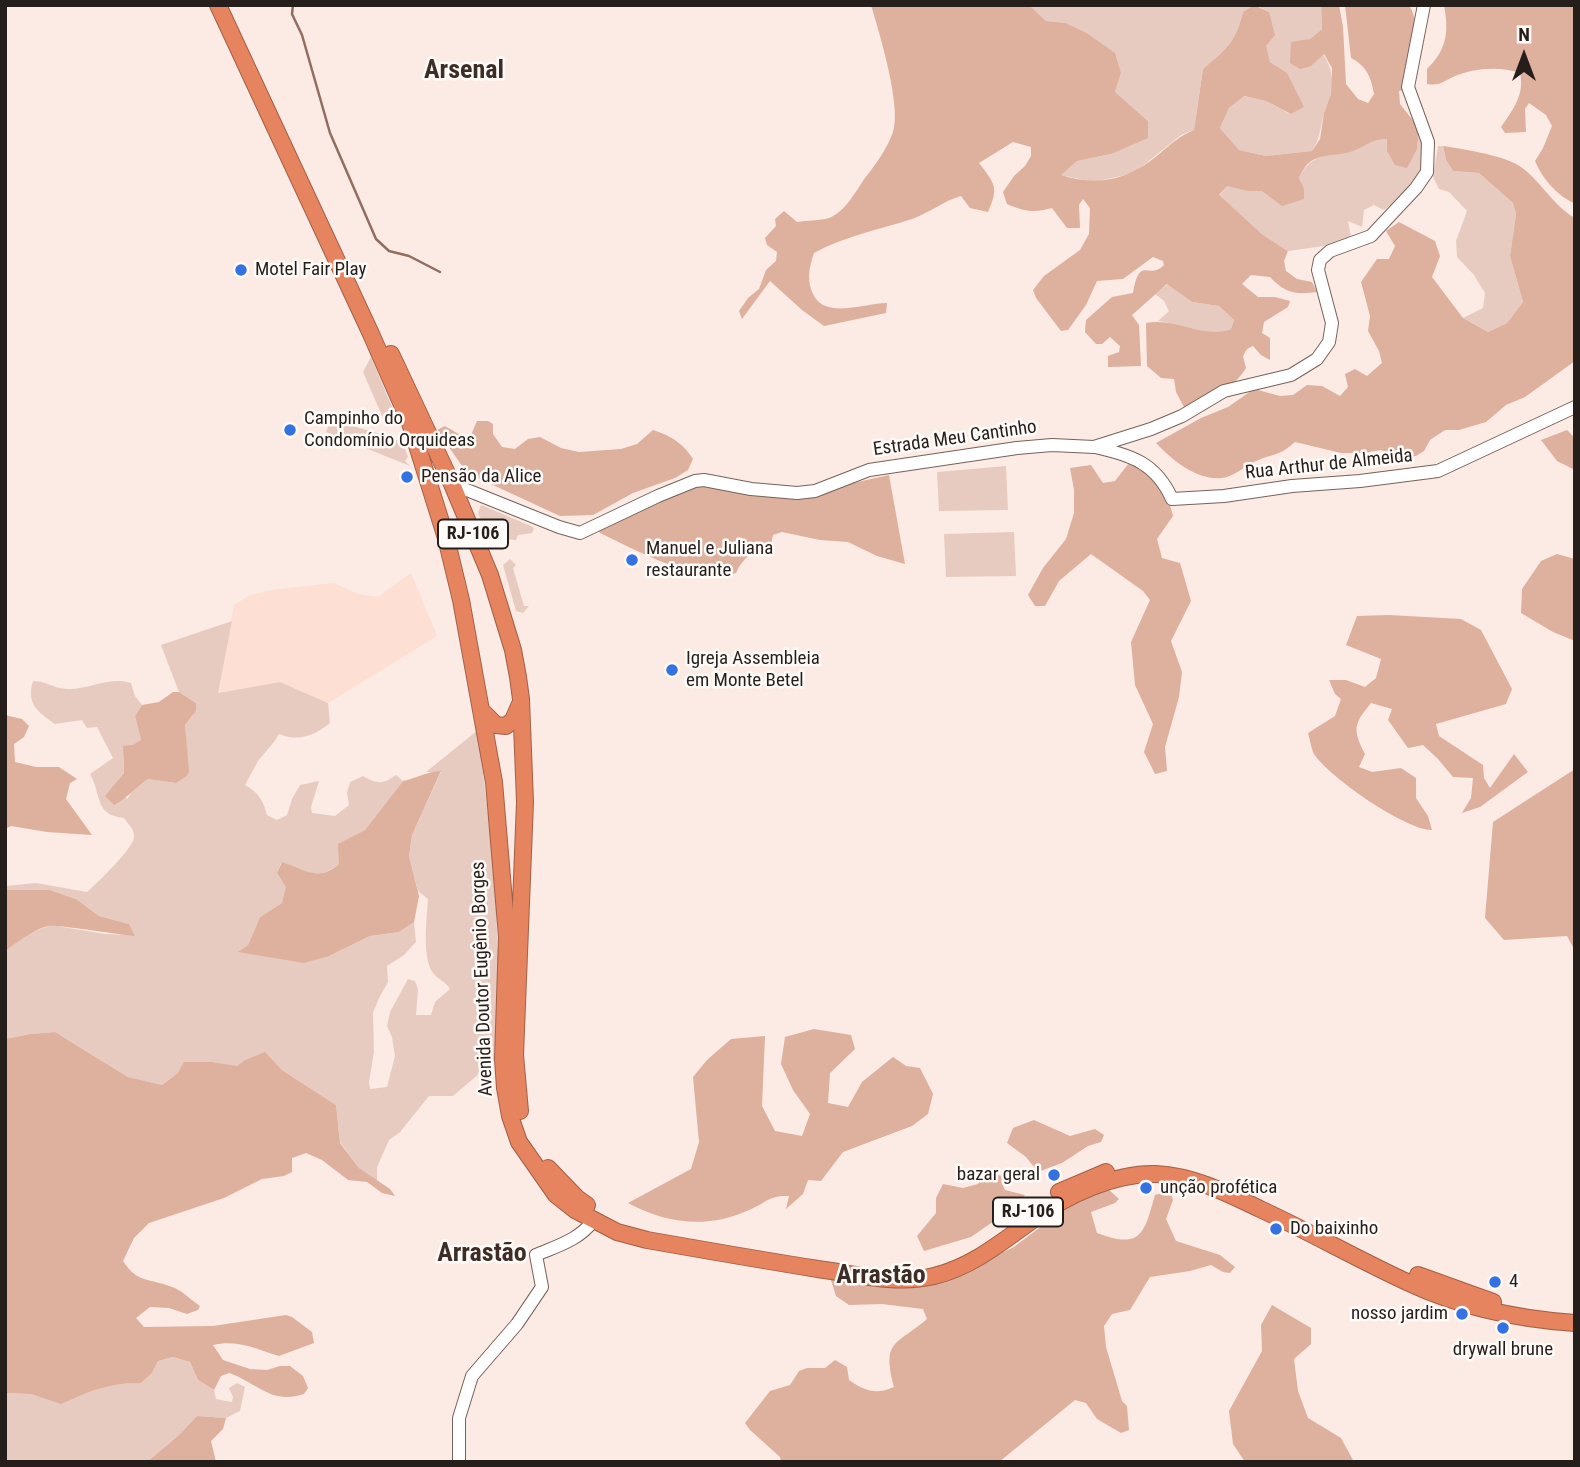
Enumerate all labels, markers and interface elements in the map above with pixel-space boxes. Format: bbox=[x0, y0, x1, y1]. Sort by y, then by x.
north arrow bbox=[1489, 21, 1559, 91]
text: N bbox=[1518, 23, 1530, 46]
district label: Arsenal bbox=[424, 55, 504, 87]
place label: Motel Fair Play bbox=[255, 259, 366, 281]
marker: Motel Fair Play bbox=[233, 262, 249, 278]
place label: Campinho do Condomínio Orquideas bbox=[304, 408, 475, 452]
street label: Estrada Meu Cantinho bbox=[872, 416, 1038, 462]
marker: Campinho do Condomínio Orquideas bbox=[282, 422, 298, 438]
street label: Rua Arthur de Almeida bbox=[1244, 445, 1414, 485]
place label: Pensão da Alice bbox=[421, 466, 541, 488]
marker: Pensão da Alice bbox=[399, 469, 415, 485]
road number: RJ-106 bbox=[438, 520, 508, 548]
place label: Manuel e Juliana restaurante bbox=[646, 538, 773, 582]
marker: Manuel e Juliana restaurante bbox=[624, 552, 640, 568]
place label: Igreja Assembleia em Monte Betel bbox=[686, 648, 820, 692]
marker: Igreja Assembleia em Monte Betel bbox=[664, 662, 680, 678]
street label: Avenida Doutor Eugênio Borges bbox=[468, 861, 498, 1097]
place label: bazar geral bbox=[957, 1164, 1040, 1186]
marker: bazar geral bbox=[1046, 1167, 1062, 1183]
place label: unção profética bbox=[1160, 1177, 1277, 1199]
marker: unção profética bbox=[1138, 1180, 1154, 1196]
road number: RJ-106 bbox=[993, 1198, 1063, 1226]
place label: Do baixinho bbox=[1290, 1218, 1378, 1240]
marker: Do baixinho bbox=[1268, 1221, 1284, 1237]
district label: Arrastão bbox=[437, 1238, 527, 1270]
district label: Arrastão bbox=[836, 1260, 926, 1292]
place label: 4 bbox=[1509, 1271, 1518, 1293]
marker: 4 bbox=[1487, 1274, 1503, 1290]
place label: nosso jardim bbox=[1351, 1303, 1448, 1325]
marker: nosso jardim bbox=[1454, 1306, 1470, 1322]
marker: drywall brune bbox=[1495, 1320, 1511, 1336]
place label: drywall brune bbox=[1453, 1339, 1553, 1361]

